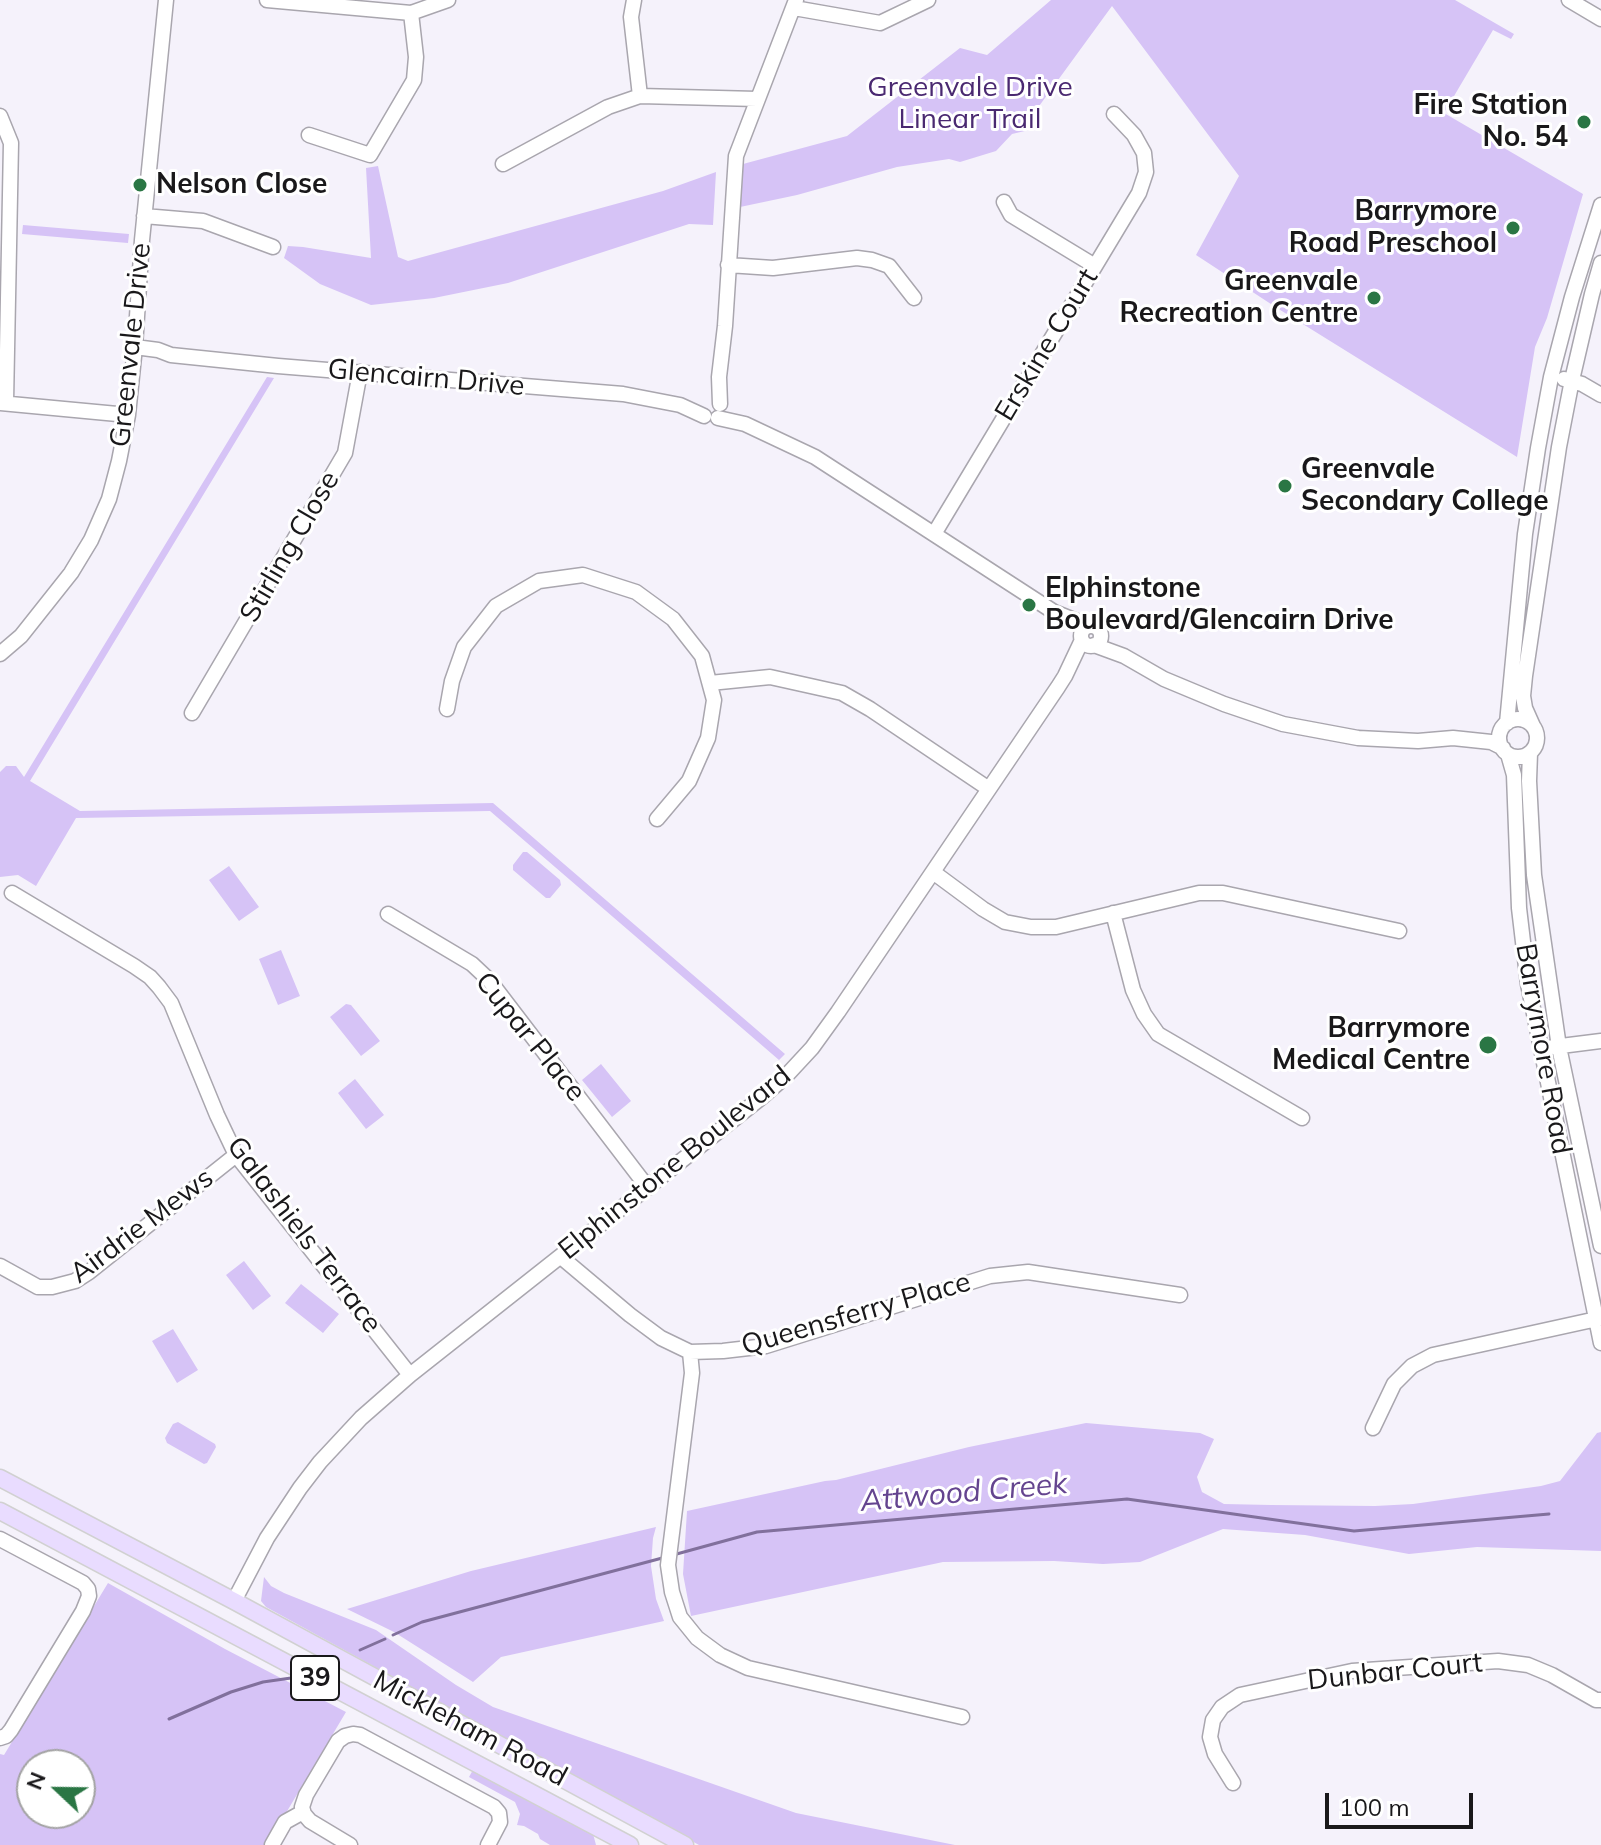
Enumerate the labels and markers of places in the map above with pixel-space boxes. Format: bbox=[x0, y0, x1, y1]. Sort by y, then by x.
place label: Fire Station No. 54 bbox=[1414, 89, 1568, 155]
marker: Fire Station No. 54 bbox=[1575, 113, 1593, 131]
place label: Nelson Close bbox=[156, 168, 327, 202]
marker: Nelson Close bbox=[131, 176, 149, 194]
place label: Barrymore Road Preschool bbox=[1289, 195, 1497, 261]
marker: Barrymore Road Preschool bbox=[1504, 219, 1522, 237]
place label: Greenvale Recreation Centre bbox=[1120, 265, 1358, 331]
marker: Greenvale Recreation Centre bbox=[1365, 289, 1383, 307]
place label: Greenvale Secondary College bbox=[1301, 453, 1549, 519]
marker: Greenvale Secondary College bbox=[1276, 477, 1294, 495]
place label: Elphinstone Boulevard/Glencairn Drive bbox=[1045, 572, 1393, 638]
marker: Elphinstone Boulevard/Glencairn Drive bbox=[1020, 596, 1038, 614]
place label: Barrymore Medical Centre bbox=[1272, 1012, 1470, 1078]
marker: Barrymore Medical Centre bbox=[1477, 1034, 1499, 1056]

